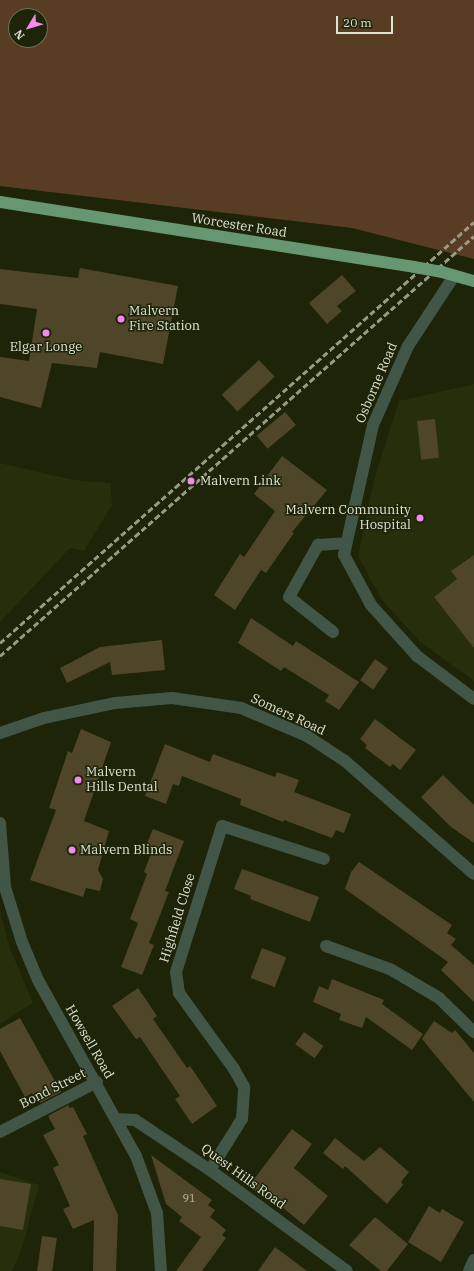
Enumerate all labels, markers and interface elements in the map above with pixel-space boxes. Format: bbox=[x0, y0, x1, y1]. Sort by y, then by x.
north arrow bbox=[8, 8, 48, 48]
scale bar bbox=[338, 8, 395, 34]
text: 20 m bbox=[343, 15, 372, 30]
text: N bbox=[11, 27, 28, 43]
street label: Worcester Road bbox=[190, 211, 288, 241]
place label: Malvern Fire Station bbox=[129, 304, 200, 335]
marker: Malvern Fire Station bbox=[116, 314, 126, 324]
marker: Elgar Longe bbox=[41, 328, 51, 338]
place label: Elgar Longe bbox=[10, 339, 82, 355]
street label: Osborne Road bbox=[353, 340, 401, 426]
place label: Malvern Link bbox=[200, 473, 281, 489]
marker: Malvern Link bbox=[185, 475, 197, 487]
place label: Malvern Community Hospital bbox=[285, 503, 411, 534]
marker: Malvern Community Hospital bbox=[414, 512, 426, 524]
street label: Somers Road bbox=[248, 691, 328, 739]
place label: Malvern Hills Dental bbox=[86, 765, 158, 796]
marker: Malvern Hills Dental bbox=[73, 775, 83, 785]
place label: Malvern Blinds bbox=[80, 842, 172, 858]
marker: Malvern Blinds bbox=[67, 845, 77, 855]
street label: Highfield Close bbox=[157, 871, 199, 965]
street label: Howsell Road bbox=[62, 1002, 116, 1082]
street label: Bond Street bbox=[17, 1066, 89, 1112]
street label: Quest Hills Road bbox=[198, 1141, 288, 1213]
house number: 91 bbox=[182, 1191, 196, 1205]

